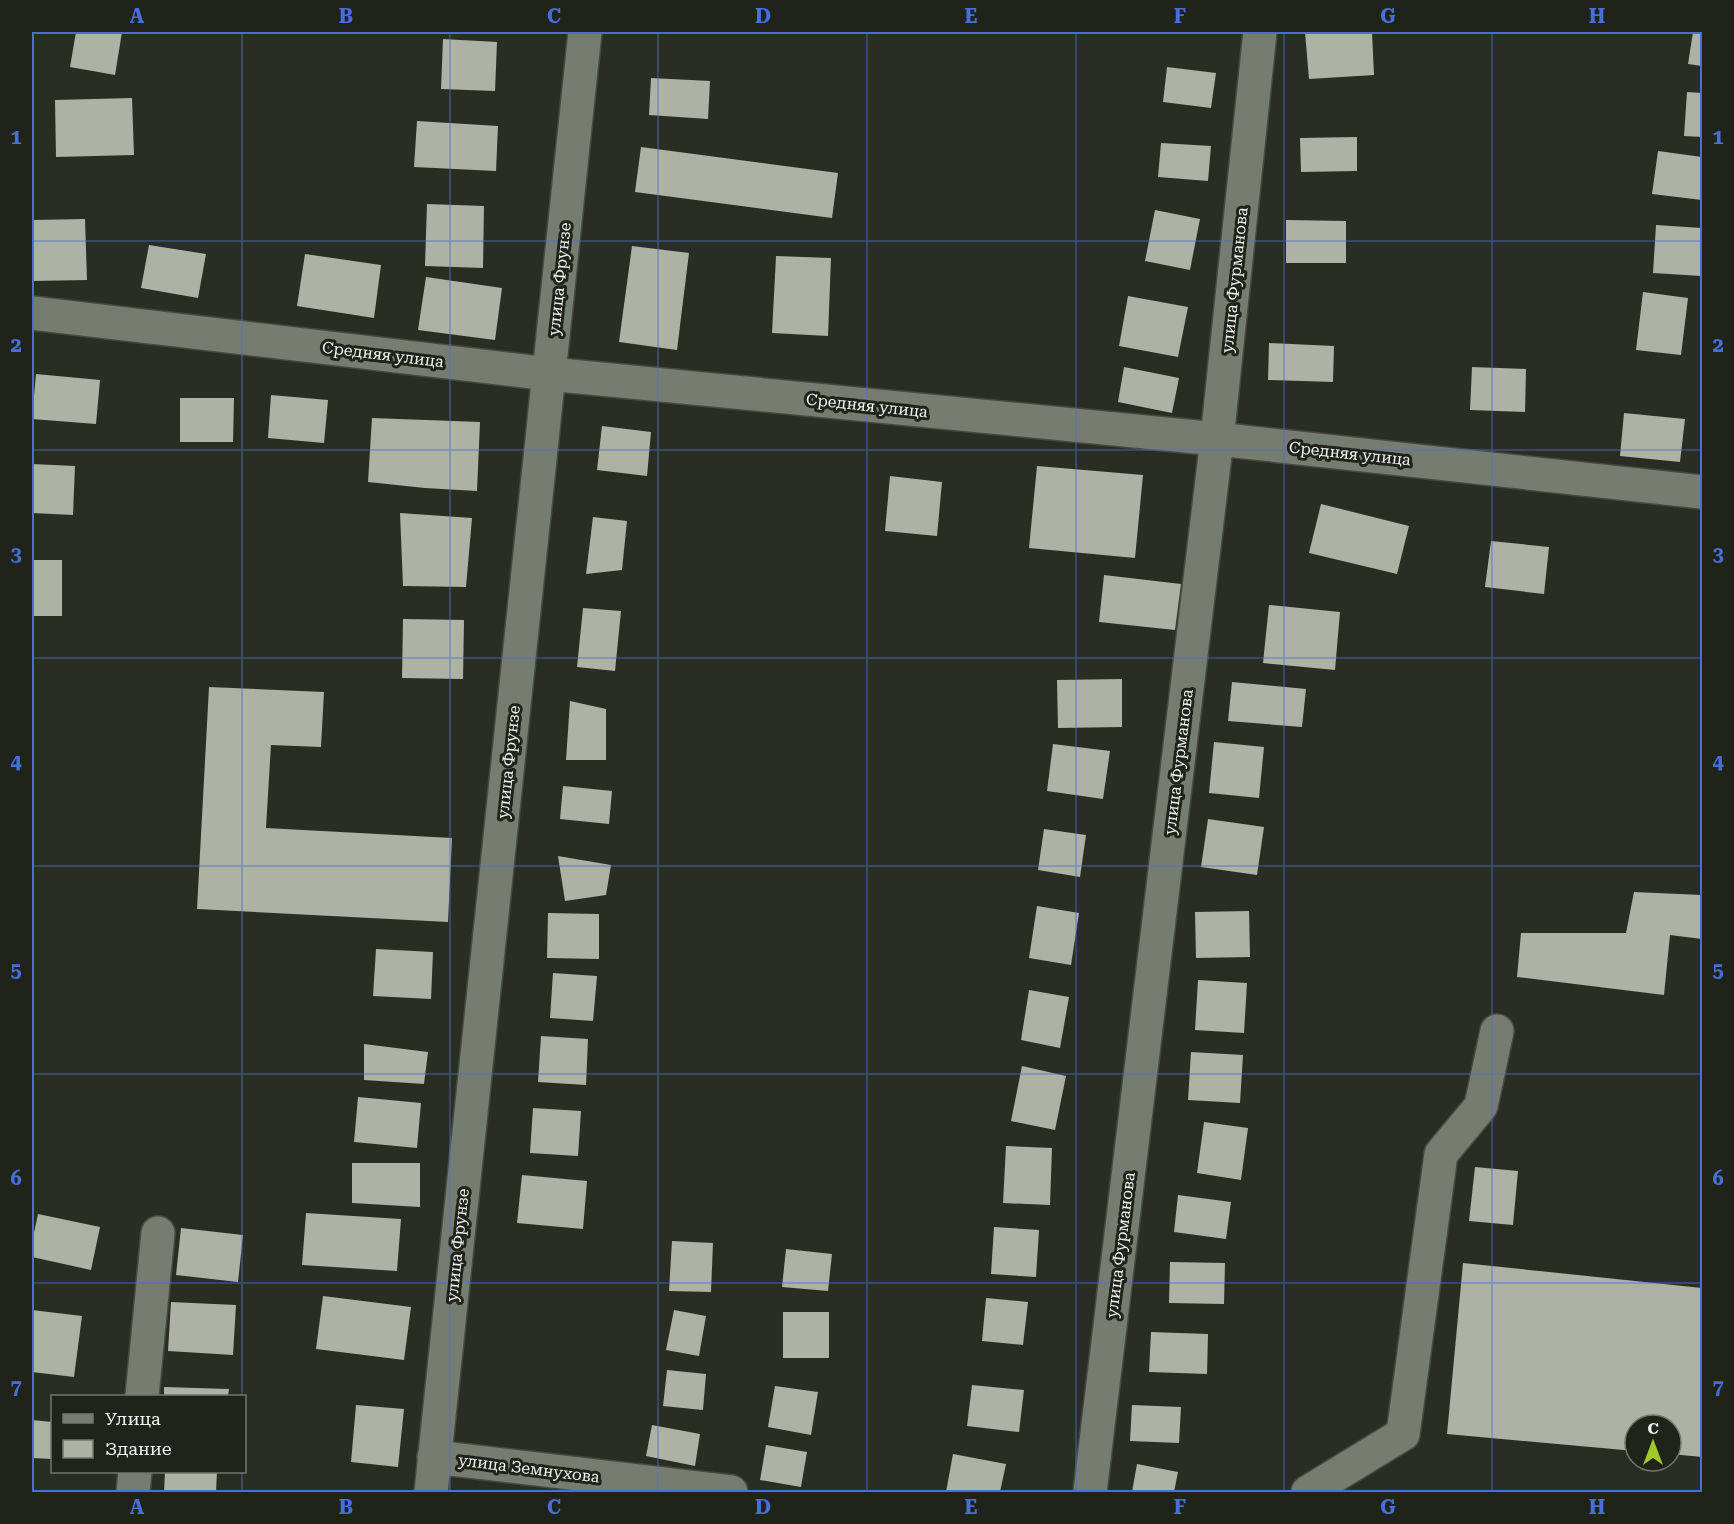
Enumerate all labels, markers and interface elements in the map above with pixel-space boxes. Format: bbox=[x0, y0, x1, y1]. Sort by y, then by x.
text: A bbox=[130, 4, 145, 28]
text: B bbox=[339, 4, 353, 28]
text: C bbox=[547, 4, 561, 28]
text: D bbox=[755, 4, 771, 28]
text: E bbox=[965, 4, 978, 28]
text: F bbox=[1174, 4, 1186, 28]
text: G bbox=[1380, 4, 1396, 28]
text: H bbox=[1589, 4, 1605, 28]
text: 1 bbox=[10, 125, 22, 149]
text: 1 bbox=[1712, 125, 1724, 149]
street label: улица Фурманова bbox=[1217, 206, 1252, 354]
street label: улица Фрунзе bbox=[544, 221, 575, 337]
text: 2 bbox=[10, 333, 22, 357]
text: 2 bbox=[1712, 333, 1724, 357]
street label: Средняя улица bbox=[321, 338, 445, 371]
street label: Средняя улица bbox=[805, 390, 929, 421]
street label: Средняя улица bbox=[1288, 438, 1412, 469]
text: 3 bbox=[10, 542, 22, 566]
text: 3 bbox=[1712, 542, 1724, 566]
street label: улица Фурманова bbox=[1160, 688, 1197, 836]
street label: улица Фрунзе bbox=[493, 704, 524, 820]
text: 4 bbox=[10, 750, 22, 774]
text: 4 bbox=[1712, 750, 1724, 774]
text: 5 bbox=[10, 958, 22, 982]
text: 5 bbox=[1712, 958, 1724, 982]
text: 6 bbox=[10, 1166, 22, 1190]
text: 6 bbox=[1712, 1166, 1724, 1190]
street label: улица Фурманова bbox=[1102, 1171, 1139, 1319]
street label: улица Фрунзе bbox=[442, 1187, 473, 1303]
text: 7 bbox=[10, 1375, 22, 1399]
text: 7 bbox=[1712, 1375, 1724, 1399]
legend bbox=[51, 1395, 246, 1473]
text: Улица bbox=[105, 1408, 161, 1429]
north arrow bbox=[1623, 1413, 1683, 1473]
text: С bbox=[1647, 1419, 1659, 1438]
text: Здание bbox=[105, 1438, 172, 1459]
street label: улица Земнухова bbox=[457, 1450, 601, 1487]
text: A bbox=[130, 1495, 145, 1519]
text: B bbox=[339, 1495, 353, 1519]
text: C bbox=[547, 1495, 561, 1519]
text: D bbox=[755, 1495, 771, 1519]
text: E bbox=[965, 1495, 978, 1519]
text: F bbox=[1174, 1495, 1186, 1519]
text: G bbox=[1380, 1495, 1396, 1519]
text: H bbox=[1589, 1495, 1605, 1519]

